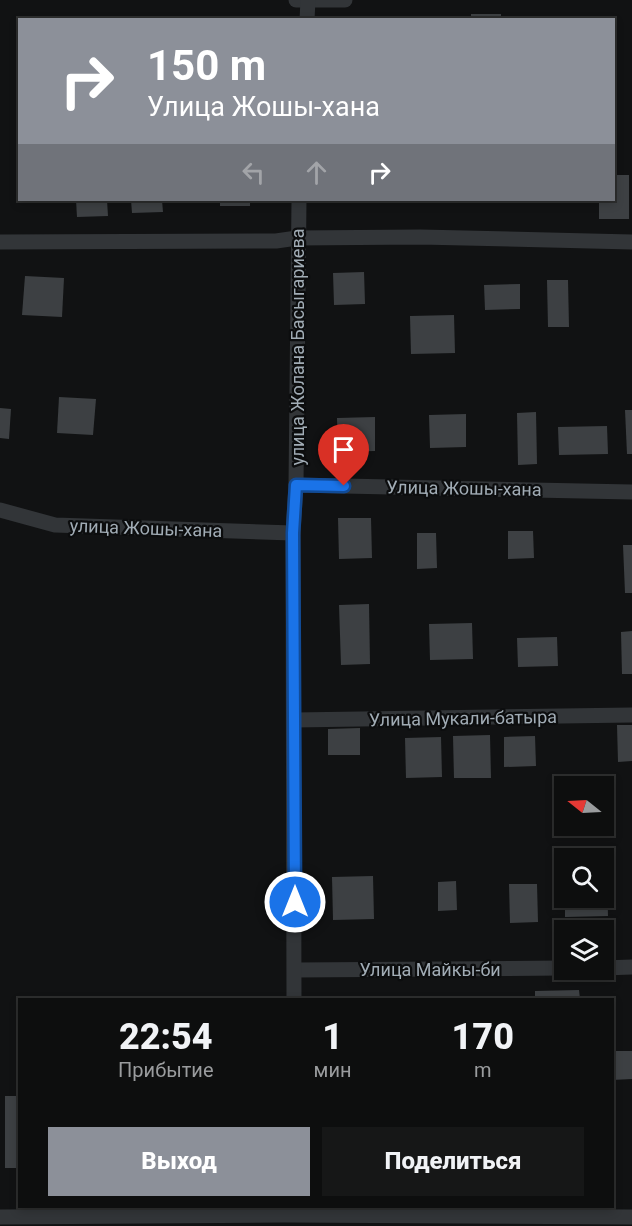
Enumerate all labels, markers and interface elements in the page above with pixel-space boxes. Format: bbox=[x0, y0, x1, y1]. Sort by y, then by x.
text: 150 m bbox=[147, 41, 266, 90]
icon: right bbox=[48, 42, 126, 120]
text: Улица Жошы-хана bbox=[147, 91, 380, 123]
icon: left bbox=[237, 156, 270, 189]
icon: ahead bbox=[300, 156, 333, 189]
icon: right bbox=[363, 156, 396, 189]
street label: улица Жолана Басыгариева bbox=[287, 229, 308, 466]
pin bbox=[318, 424, 369, 486]
icon: arrive bbox=[327, 433, 360, 466]
street label: Улица Жошы-хана bbox=[386, 476, 542, 500]
street label: улица Жошы-хана bbox=[69, 515, 223, 541]
street label: Улица Мукали-батыра bbox=[369, 706, 557, 730]
north arrow bbox=[554, 776, 614, 836]
map controls bbox=[554, 776, 614, 980]
button: search bbox=[554, 848, 614, 908]
position arrow bbox=[263, 870, 327, 934]
button: layers bbox=[554, 920, 614, 980]
street label: Улица Майкы-би bbox=[359, 959, 501, 980]
text: 22:54 bbox=[119, 1016, 213, 1058]
text: 1 bbox=[322, 1016, 343, 1058]
text: 170 bbox=[452, 1016, 514, 1058]
text: Прибытие bbox=[118, 1058, 214, 1082]
text: мин bbox=[314, 1058, 352, 1082]
text: m bbox=[474, 1058, 492, 1082]
button: Выход bbox=[48, 1127, 310, 1196]
button: Поделиться bbox=[322, 1127, 584, 1196]

